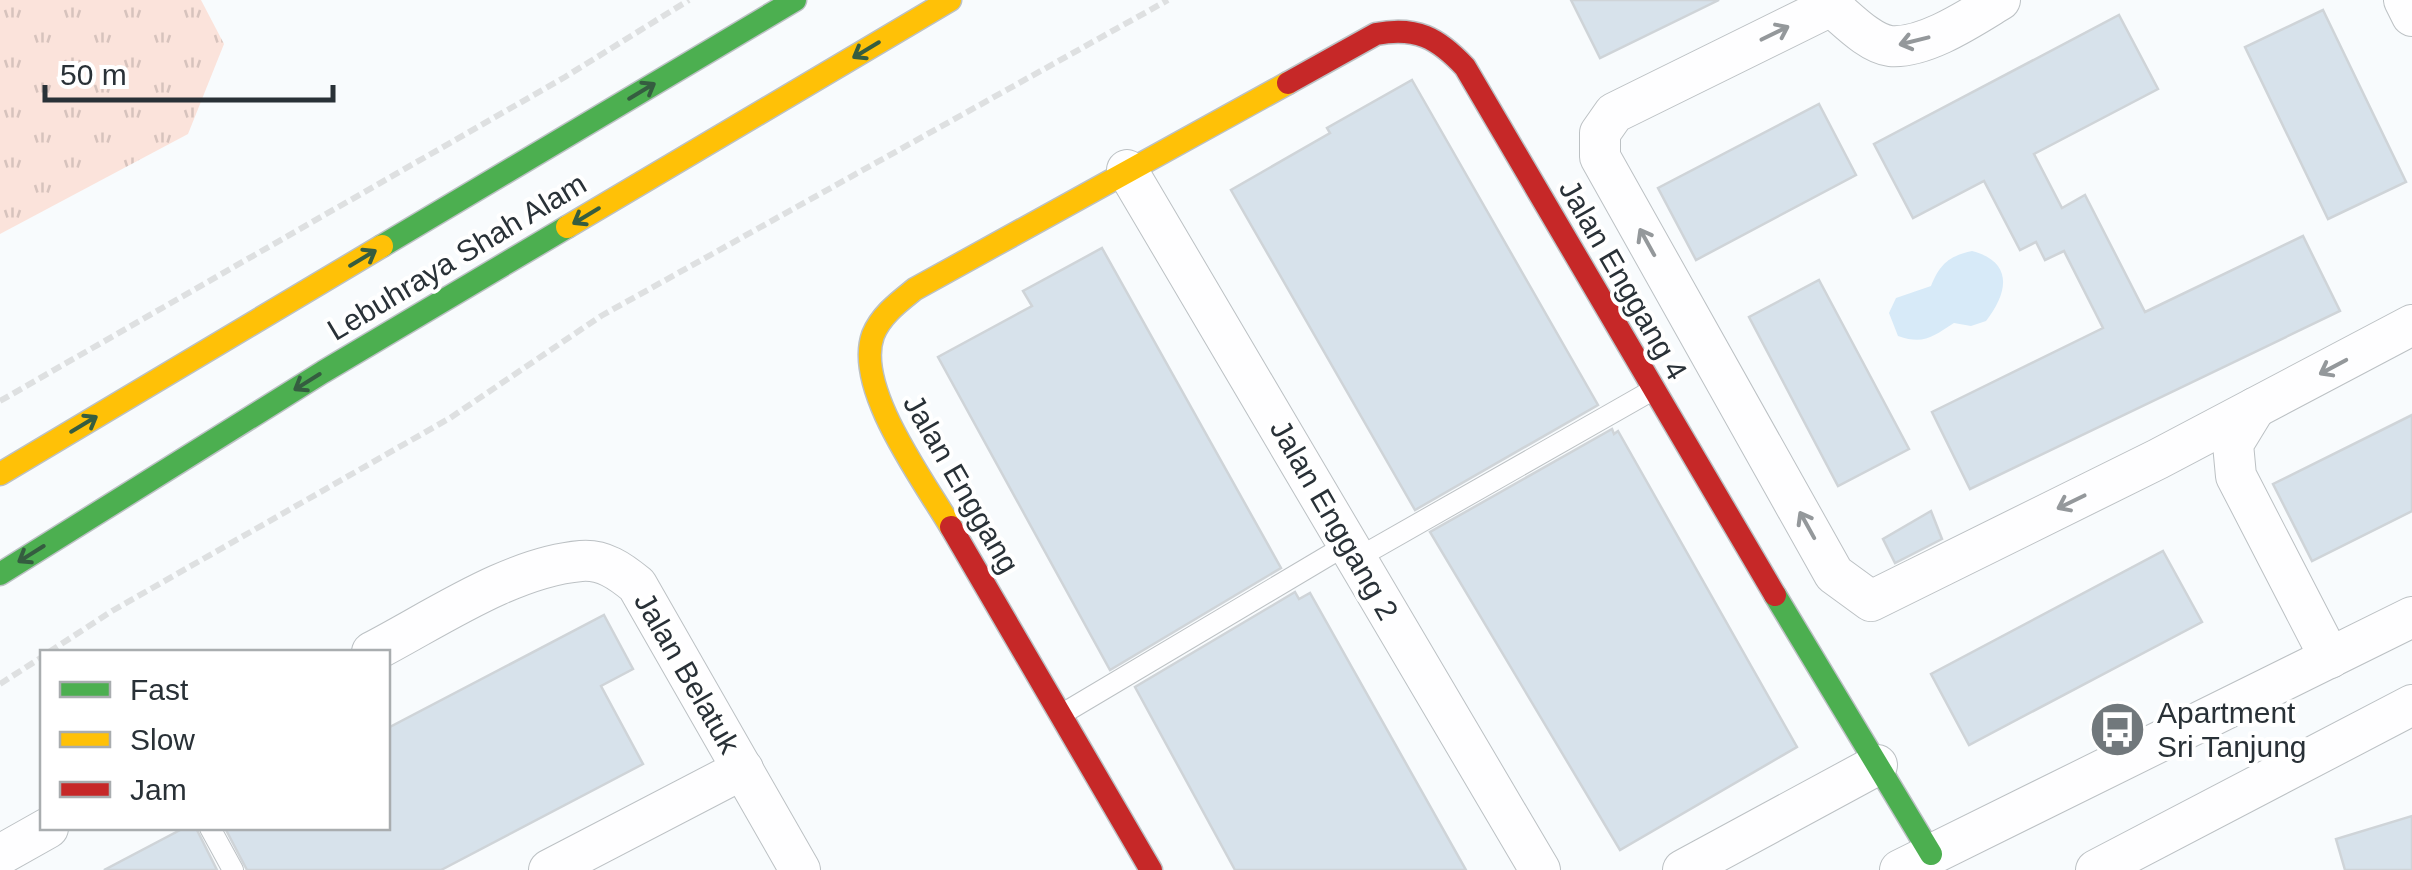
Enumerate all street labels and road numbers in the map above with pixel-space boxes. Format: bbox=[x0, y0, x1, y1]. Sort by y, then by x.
street label: Lebuhraya Shah Alam bbox=[322, 166, 592, 347]
street label: Jalan Enggang 4 bbox=[1553, 174, 1694, 386]
street label: Jalan Enggang bbox=[897, 389, 1026, 579]
street label: Jalan Enggang 2 bbox=[1264, 414, 1405, 626]
street label: Jalan Belatuk bbox=[628, 587, 747, 760]

